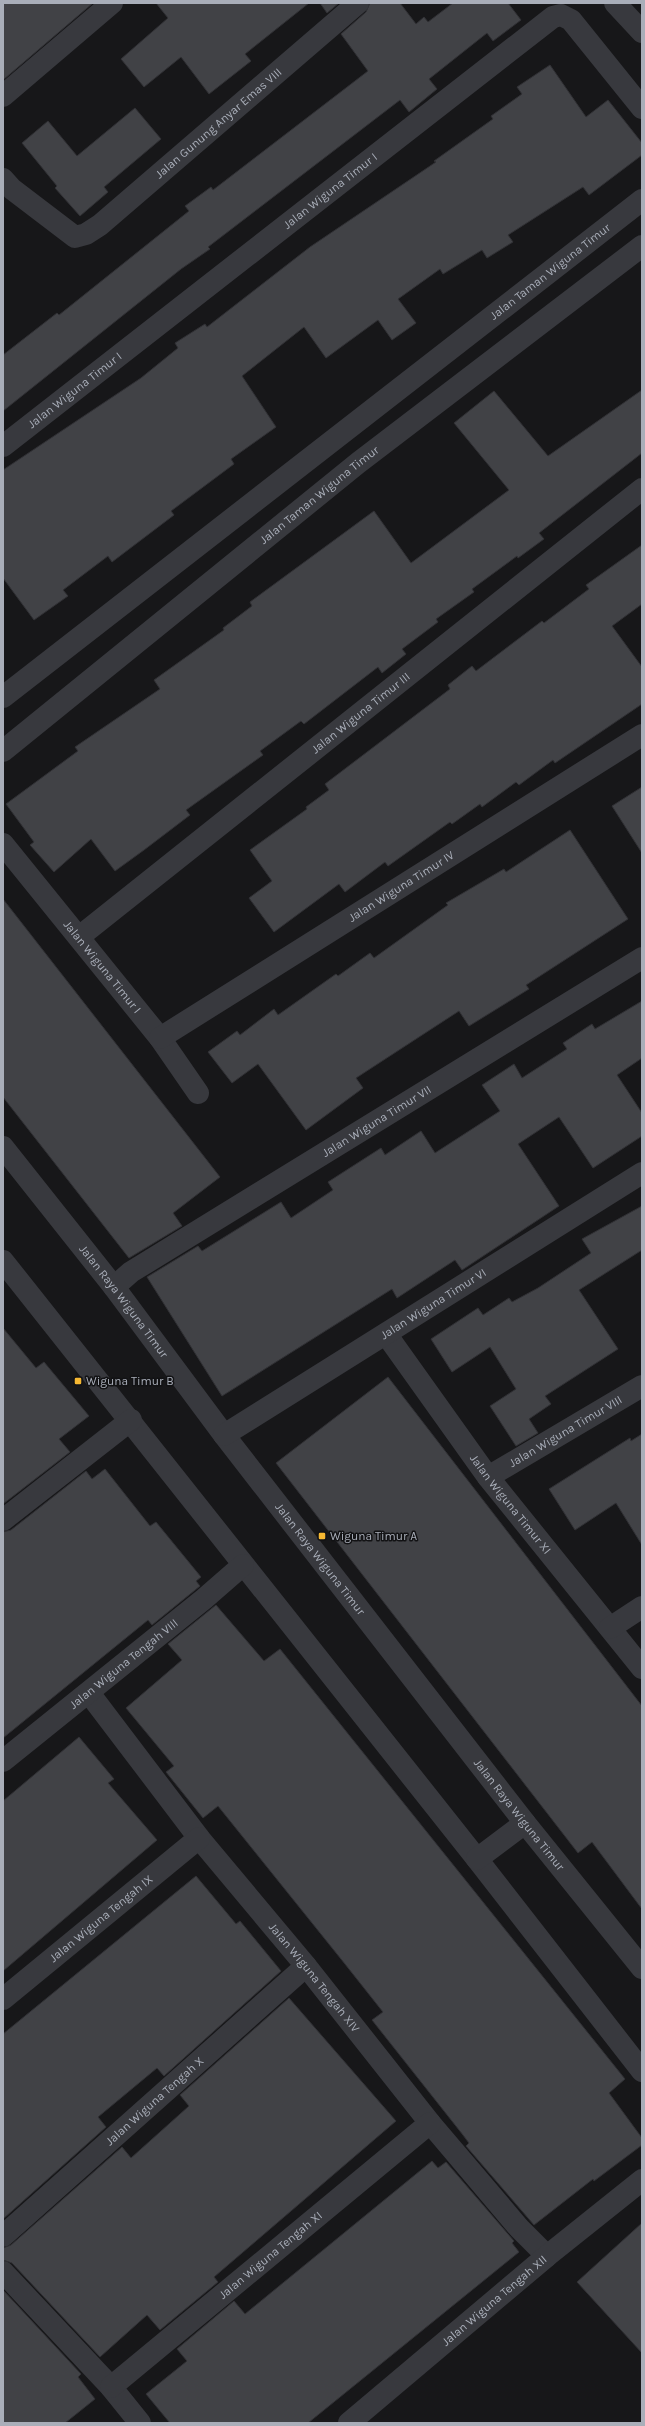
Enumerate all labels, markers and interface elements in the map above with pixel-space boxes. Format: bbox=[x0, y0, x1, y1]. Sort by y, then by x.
street label: Jalan Gunung Anyar Emas VIII bbox=[152, 65, 285, 181]
street label: Jalan Wiguna Timur I bbox=[280, 150, 380, 232]
street label: Jalan Taman Wiguna Timur bbox=[487, 220, 613, 323]
street label: Jalan Wiguna Timur I bbox=[25, 349, 125, 431]
street label: Jalan Taman Wiguna Timur bbox=[257, 442, 382, 547]
street label: Jalan Wiguna Timur III bbox=[309, 669, 413, 756]
street label: Jalan Wiguna Timur IV bbox=[346, 848, 457, 925]
street label: Jalan Wiguna Timur I bbox=[61, 918, 144, 1016]
street label: Jalan Wiguna Timur VII bbox=[320, 1082, 434, 1160]
street label: Jalan Raya Wiguna Timur bbox=[76, 1242, 172, 1361]
street label: Jalan Wiguna Timur VI bbox=[378, 1265, 489, 1342]
place label: Wiguna Timur B bbox=[86, 1374, 174, 1388]
marker: Wiguna Timur B bbox=[73, 1376, 83, 1386]
street label: Jalan Wiguna Timur VIII bbox=[506, 1392, 625, 1470]
street label: Jalan Wiguna Timur XI bbox=[467, 1452, 554, 1557]
street label: Jalan Raya Wiguna Timur bbox=[272, 1500, 368, 1618]
place label: Wiguna Timur A bbox=[330, 1529, 417, 1543]
marker: Wiguna Timur A bbox=[317, 1531, 327, 1541]
street label: Jalan Wiguna Tengah VIII bbox=[67, 1616, 181, 1712]
street label: Jalan Raya Wiguna Timur bbox=[471, 1756, 568, 1874]
street label: Jalan Wiguna Tengah IX bbox=[47, 1872, 156, 1965]
street label: Jalan Wiguna Tengah XIV bbox=[266, 1920, 363, 2035]
street label: Jalan Wiguna Tengah X bbox=[103, 2053, 207, 2148]
street label: Jalan Wiguna Tengah XI bbox=[216, 2208, 325, 2302]
street label: Jalan Wiguna Tengah XII bbox=[439, 2252, 550, 2349]

